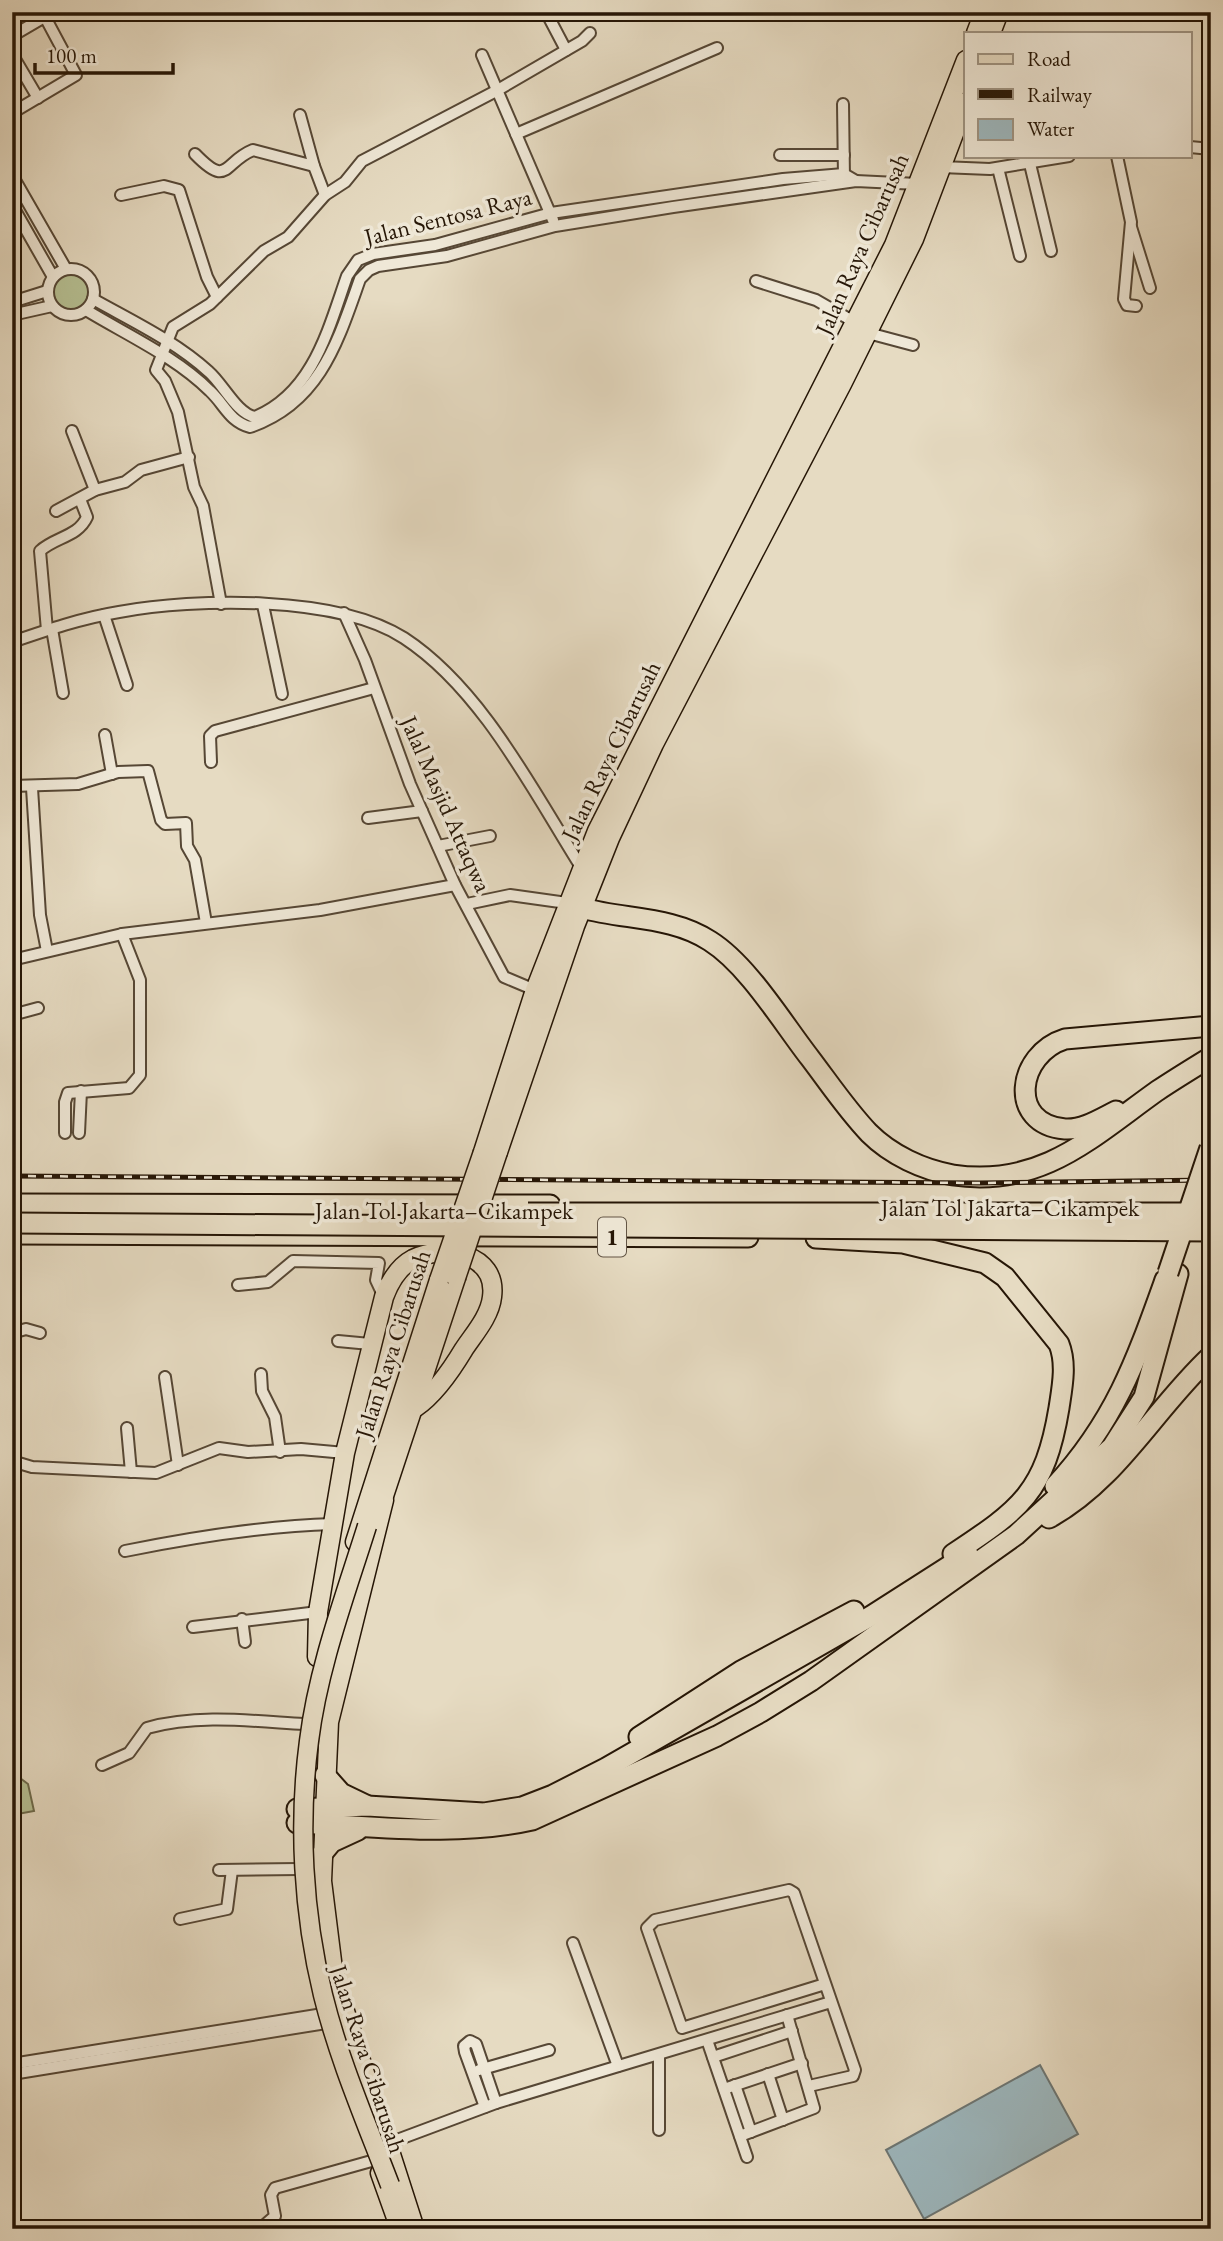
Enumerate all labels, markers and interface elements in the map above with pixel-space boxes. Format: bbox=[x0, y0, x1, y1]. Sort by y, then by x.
scale bar bbox=[35, 32, 173, 76]
legend bbox=[964, 32, 1192, 158]
text: 100 m bbox=[46, 42, 97, 69]
text: Road bbox=[1027, 45, 1071, 72]
text: Railway bbox=[1027, 81, 1093, 108]
text: Water bbox=[1027, 115, 1074, 142]
street label: Jalan Raya Cibarusah bbox=[807, 148, 916, 342]
street label: Jalan Sentosa Raya bbox=[359, 181, 535, 253]
street label: Jalan Raya Cibarusah bbox=[553, 656, 667, 848]
street label: Jalal Masjid Attaqwa bbox=[393, 709, 499, 897]
street label: Jalan Tol Jakarta–Cikampek bbox=[879, 1192, 1140, 1223]
street label: Jalan Tol Jakarta–Cikampek bbox=[313, 1195, 574, 1226]
road number: 1 bbox=[598, 1218, 626, 1256]
street label: Jalan Raya Cibarusah bbox=[347, 1246, 438, 1444]
street label: Jalan Raya Cibarusah bbox=[323, 1959, 414, 2157]

